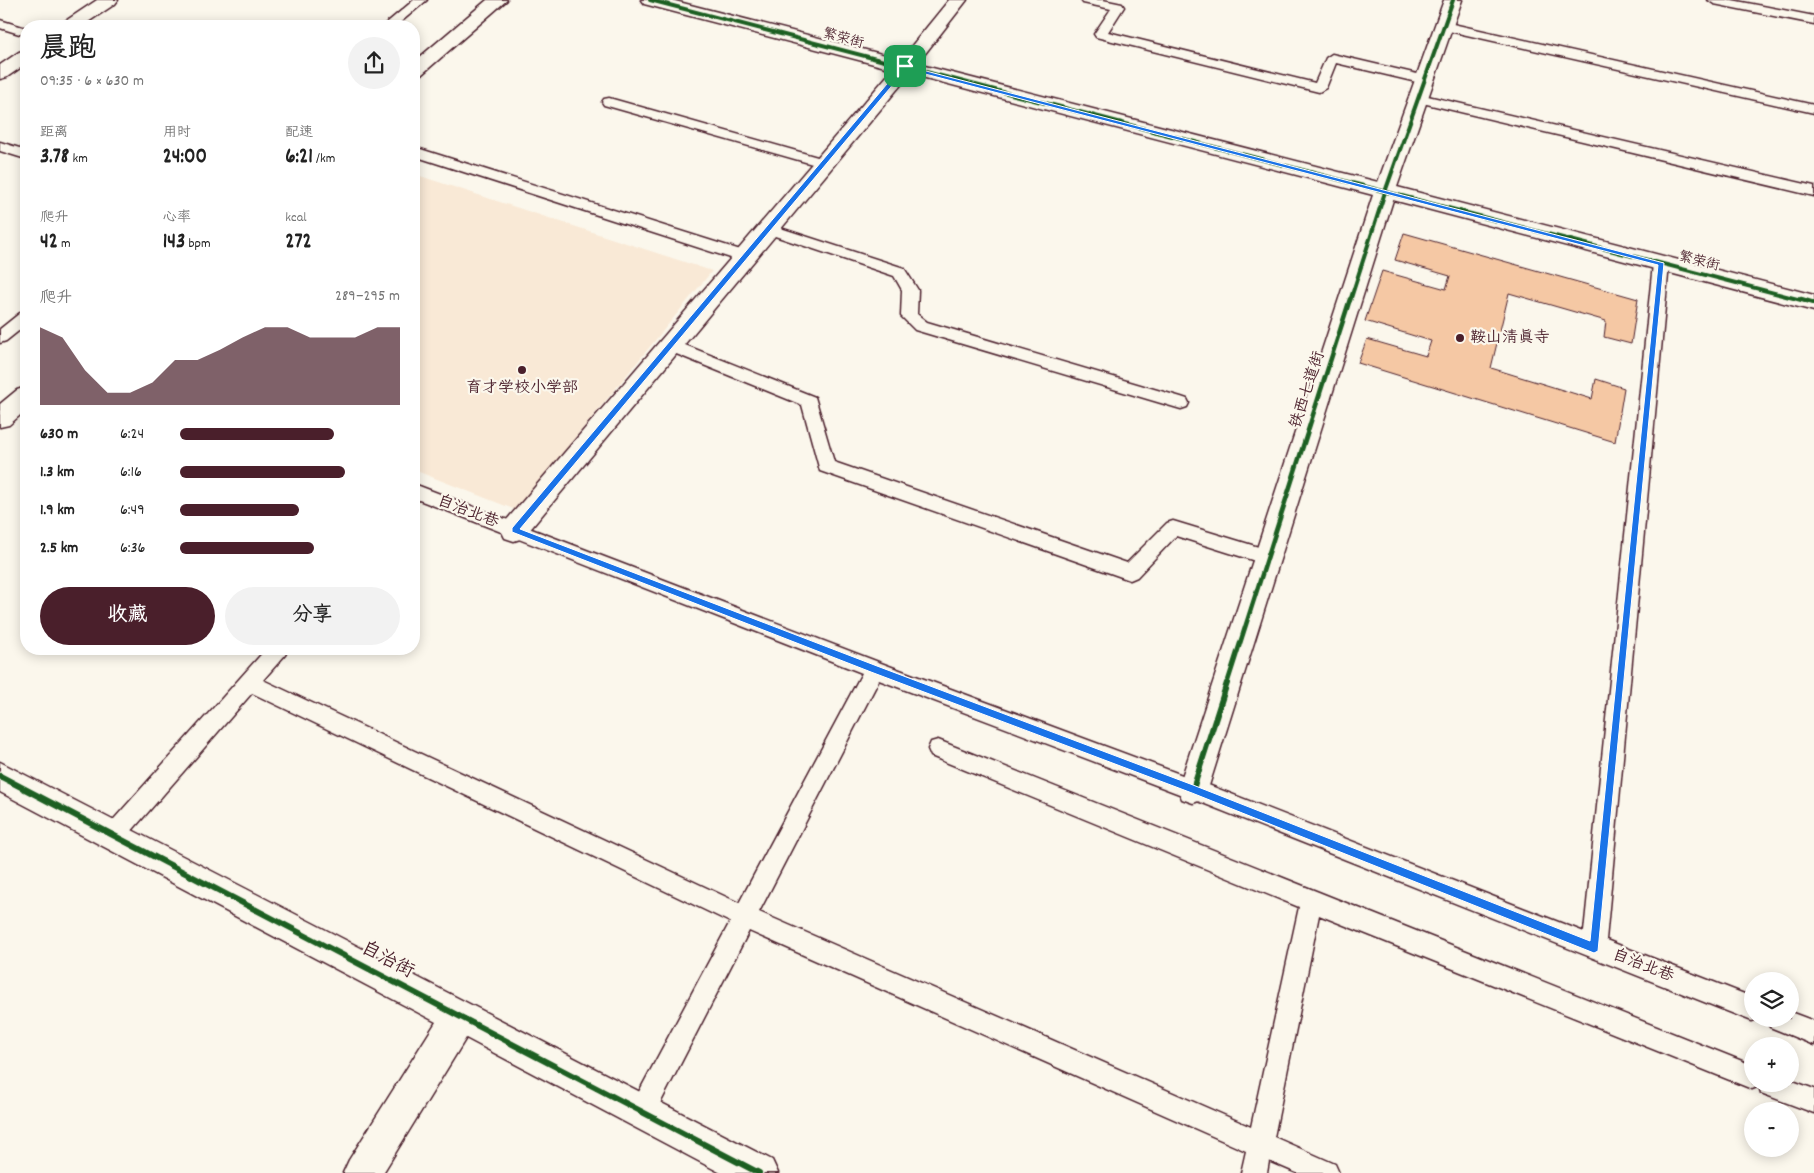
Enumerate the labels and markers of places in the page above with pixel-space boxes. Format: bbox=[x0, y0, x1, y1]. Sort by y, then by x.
pin bbox=[884, 45, 926, 87]
place label: 鞍山清真寺 bbox=[1470, 327, 1550, 350]
marker: 鞍山清真寺 bbox=[1454, 332, 1466, 344]
marker: 育才学校小学部 bbox=[516, 364, 528, 376]
place label: 育才学校小学部 bbox=[466, 377, 578, 400]

